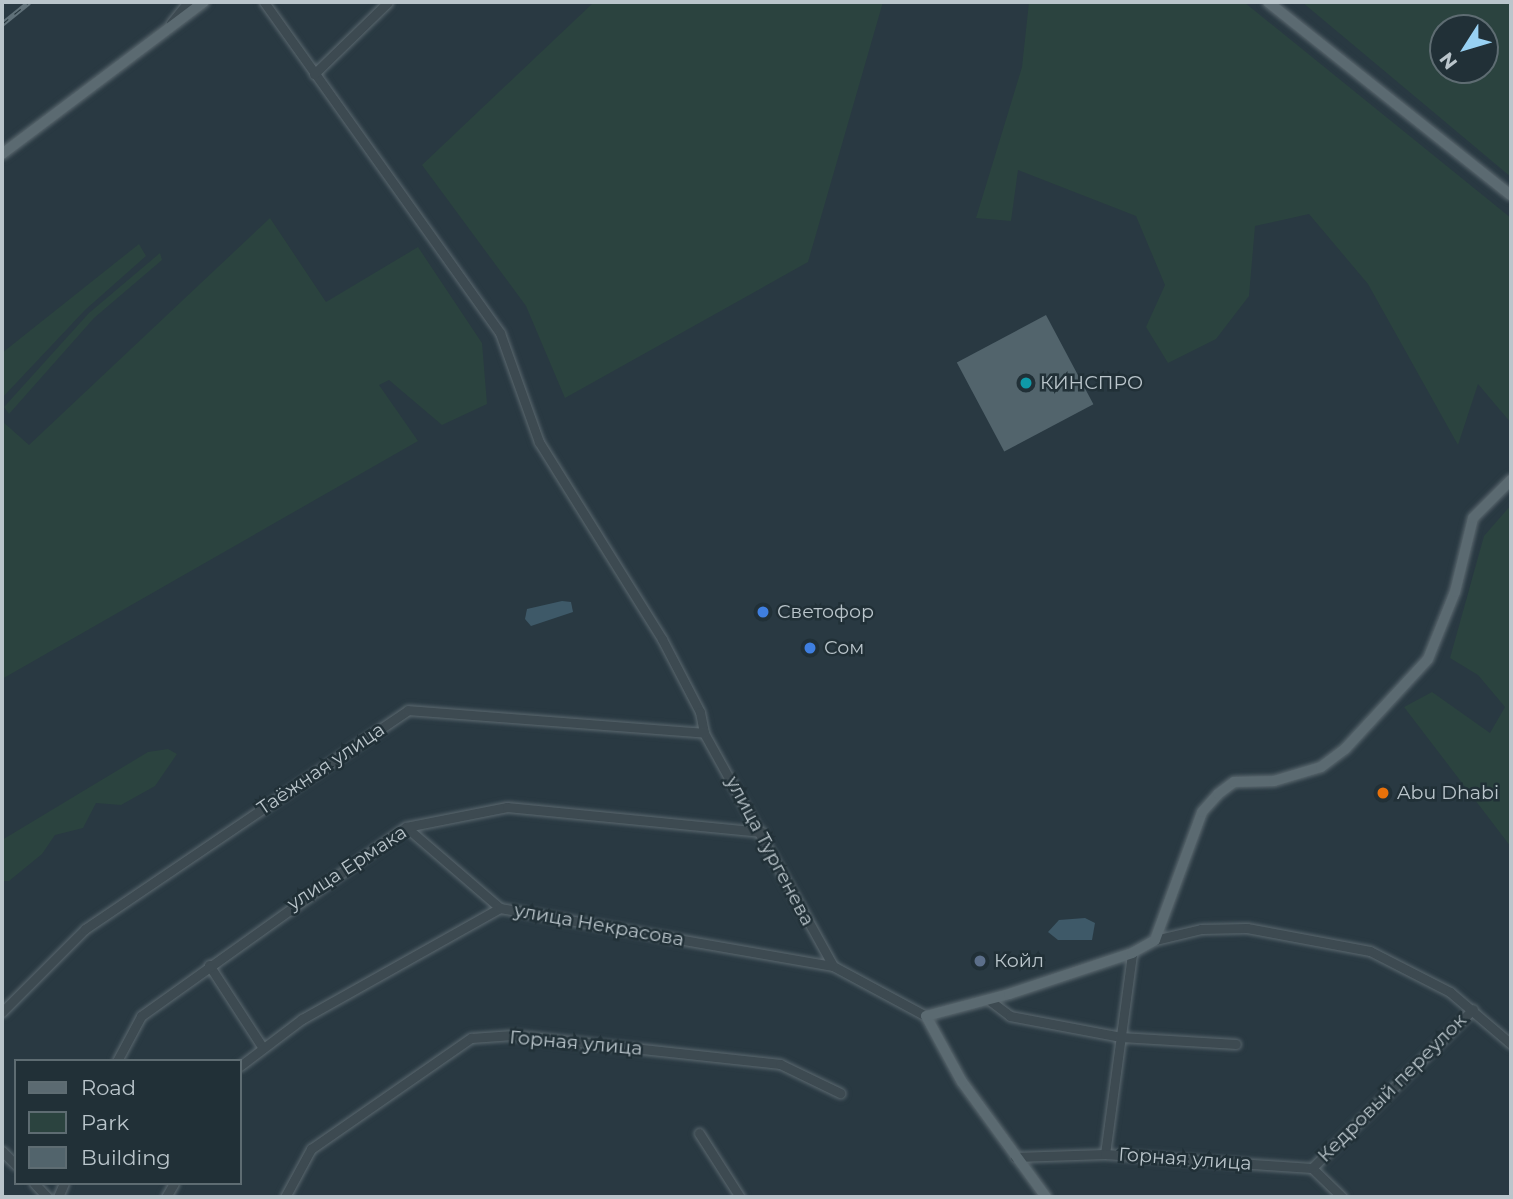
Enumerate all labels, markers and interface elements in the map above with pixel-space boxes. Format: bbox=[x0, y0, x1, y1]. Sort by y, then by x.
north arrow bbox=[1429, 14, 1499, 84]
text: N bbox=[1435, 48, 1462, 74]
place label: КИНСПРО bbox=[1040, 372, 1143, 394]
marker: КИНСПРО bbox=[1018, 375, 1034, 391]
place label: Светофор bbox=[777, 601, 874, 623]
marker: Светофор bbox=[755, 604, 771, 620]
place label: Сом bbox=[824, 637, 864, 659]
marker: Сом bbox=[802, 640, 818, 656]
street label: Таёжная улица bbox=[253, 718, 389, 820]
street label: улица Тургенева bbox=[721, 772, 819, 930]
place label: Abu Dhabi bbox=[1397, 782, 1499, 804]
marker: Abu Dhabi bbox=[1375, 785, 1391, 801]
street label: улица Ермака bbox=[283, 821, 411, 915]
street label: улица Некрасова bbox=[512, 899, 686, 951]
place label: Койл bbox=[994, 950, 1044, 972]
marker: Койл bbox=[972, 953, 988, 969]
street label: Кедровый переулок bbox=[1313, 1009, 1471, 1167]
street label: Горная улица bbox=[509, 1026, 643, 1060]
legend bbox=[14, 1059, 242, 1185]
text: Road bbox=[81, 1075, 136, 1100]
text: Park bbox=[81, 1110, 129, 1135]
street label: Горная улица bbox=[1118, 1143, 1252, 1175]
text: Building bbox=[81, 1145, 171, 1170]

